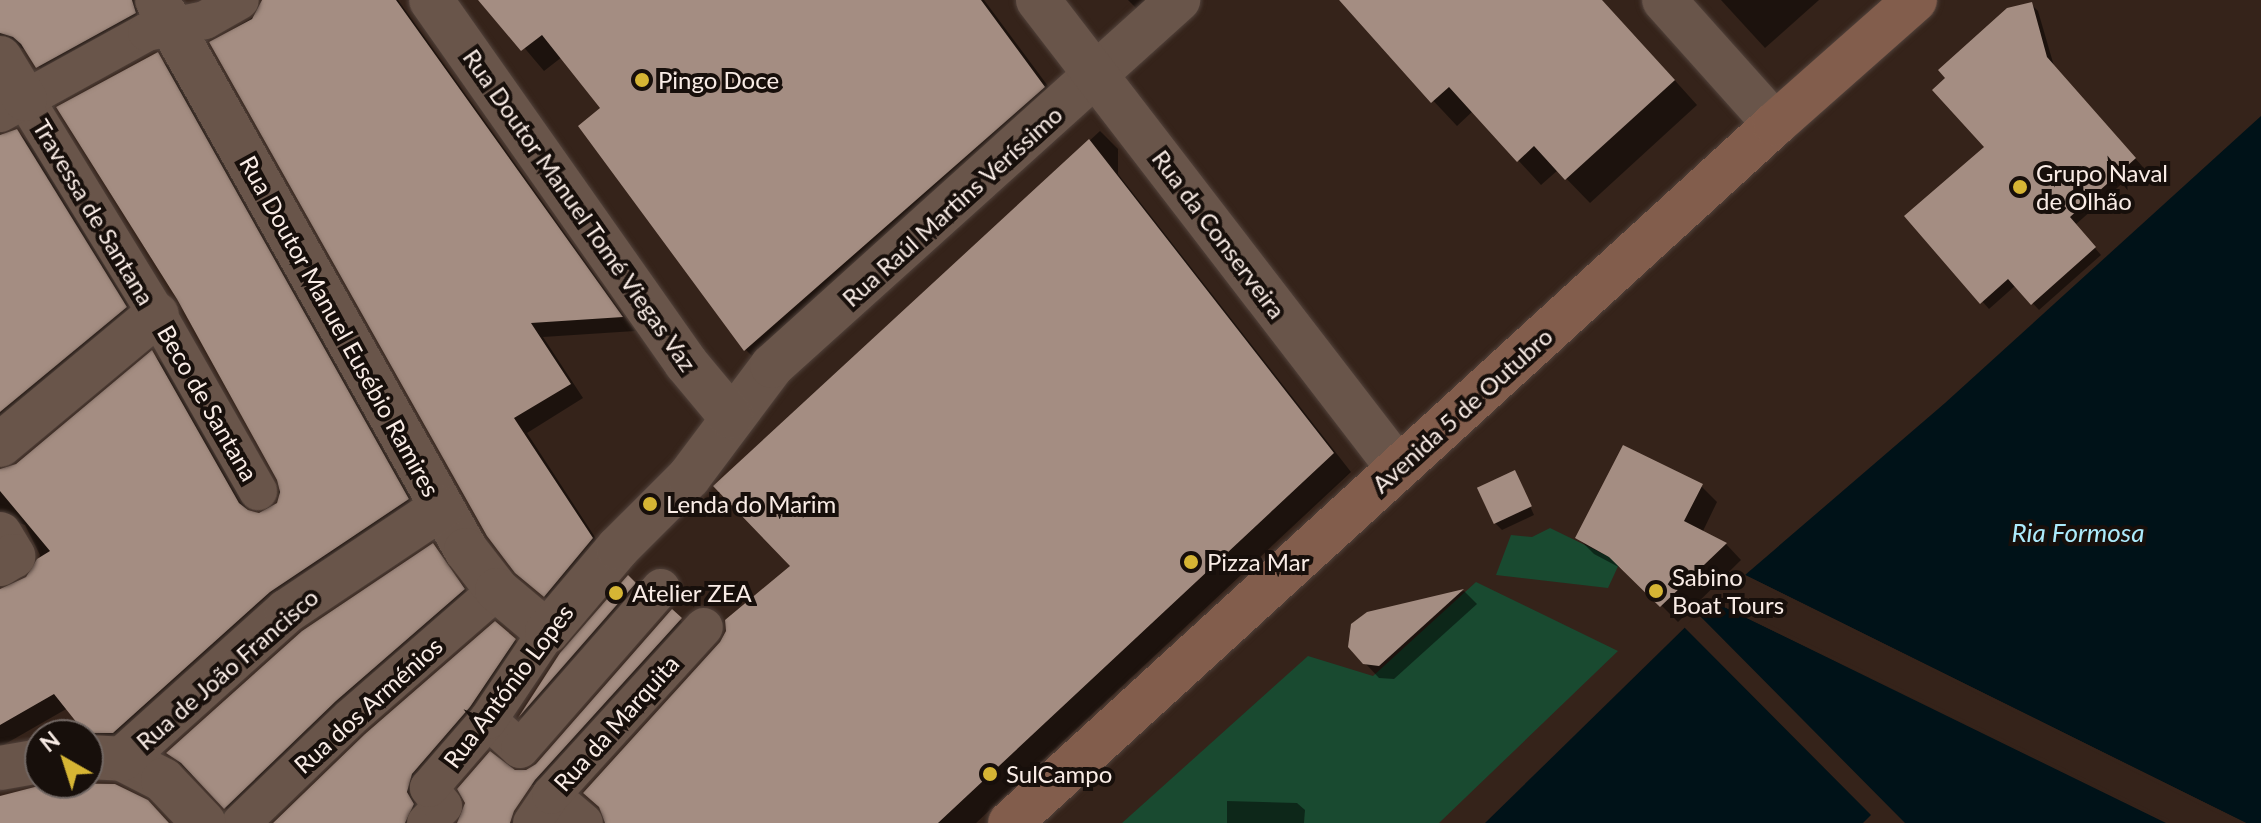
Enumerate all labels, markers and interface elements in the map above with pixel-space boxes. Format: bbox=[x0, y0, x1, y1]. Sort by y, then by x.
street label: Rua Doutor Manuel Tomé Viegas Vaz bbox=[457, 42, 703, 378]
place label: Pingo Doce bbox=[658, 66, 779, 94]
marker: Pingo Doce bbox=[633, 71, 651, 89]
street label: Rua Raúl Martins Veríssimo bbox=[836, 99, 1068, 313]
street label: Travessa de Santana bbox=[27, 114, 161, 310]
street label: Rua da Conserveira bbox=[1146, 144, 1292, 324]
street label: Rua Doutor Manuel Eusébio Ramires bbox=[234, 150, 446, 502]
place label: Grupo Naval de Olhão bbox=[2036, 159, 2168, 215]
marker: Grupo Naval de Olhão bbox=[2011, 178, 2029, 196]
street label: Beco de Santana bbox=[152, 320, 264, 486]
street label: Avenida 5 de Outubro bbox=[1366, 321, 1558, 499]
place label: Lenda do Marim bbox=[666, 490, 836, 518]
marker: Lenda do Marim bbox=[641, 495, 659, 513]
water label: Ria Formosa bbox=[2012, 517, 2144, 549]
place label: Pizza Mar bbox=[1207, 548, 1309, 576]
marker: Pizza Mar bbox=[1182, 553, 1200, 571]
place label: Sabino Boat Tours bbox=[1672, 563, 1785, 619]
place label: Atelier ZEA bbox=[632, 579, 752, 607]
street label: Rua de João Francisco bbox=[130, 582, 324, 756]
marker: Sabino Boat Tours bbox=[1647, 582, 1665, 600]
marker: Atelier ZEA bbox=[607, 584, 625, 602]
street label: Rua António Lopes bbox=[437, 598, 579, 774]
street label: Rua dos Arménios bbox=[288, 631, 448, 779]
street label: Rua da Marquita bbox=[548, 649, 684, 797]
north arrow bbox=[24, 719, 104, 799]
text: N bbox=[35, 726, 65, 757]
place label: SulCampo bbox=[1006, 760, 1112, 788]
marker: SulCampo bbox=[981, 765, 999, 783]

